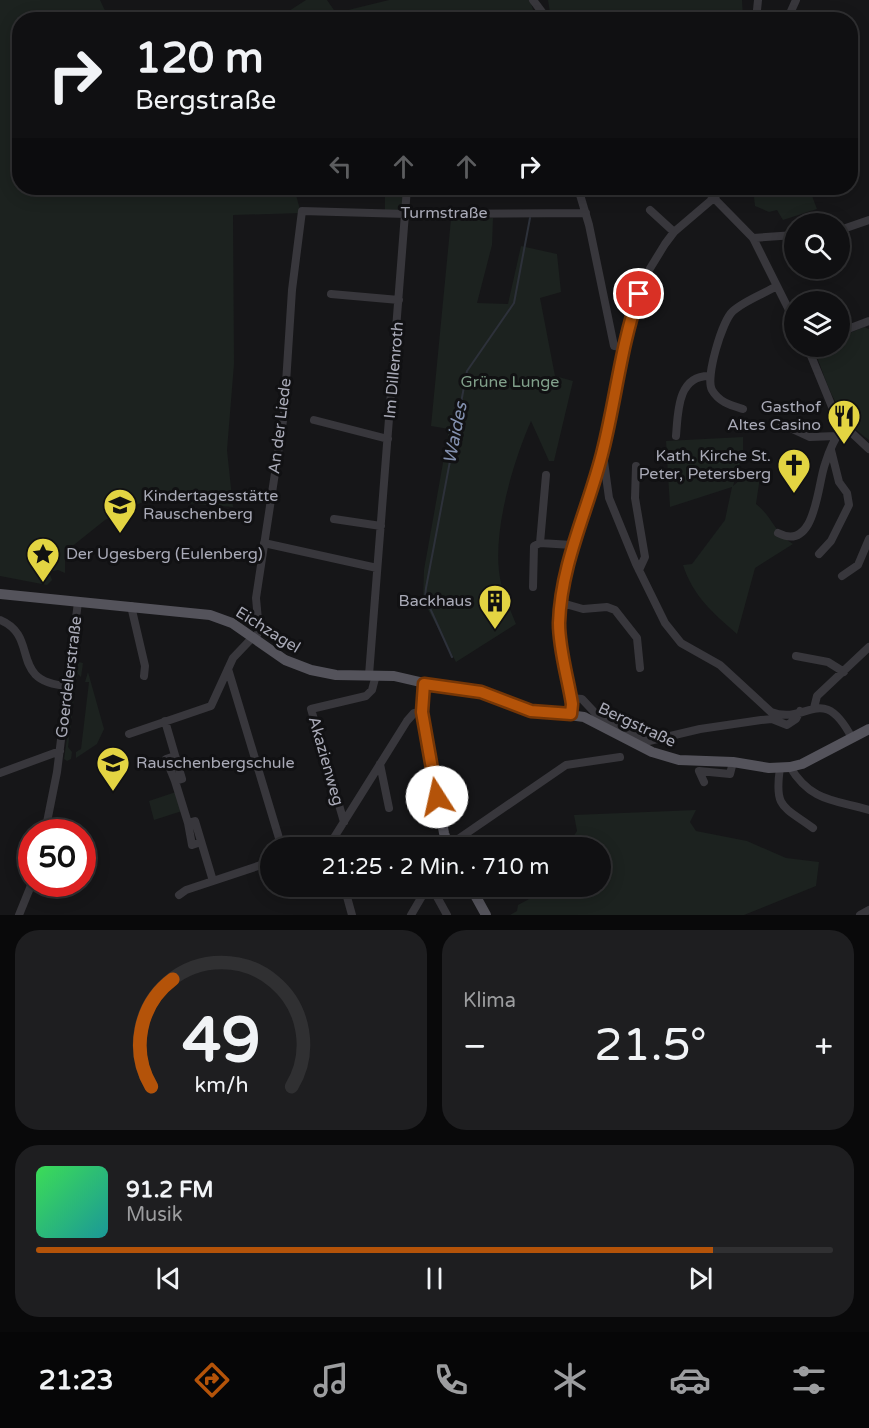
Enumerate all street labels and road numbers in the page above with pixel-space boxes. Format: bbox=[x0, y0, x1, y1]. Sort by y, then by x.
street label: Turmstraße bbox=[401, 203, 487, 223]
street label: Im Dillenroth bbox=[380, 321, 408, 419]
street label: An der Liede bbox=[264, 377, 296, 475]
street label: Eichzagel bbox=[232, 602, 304, 658]
street label: Goerdelerstraße bbox=[52, 615, 86, 739]
street label: Bergstraße bbox=[595, 698, 679, 752]
street label: Akazienweg bbox=[304, 714, 348, 808]

